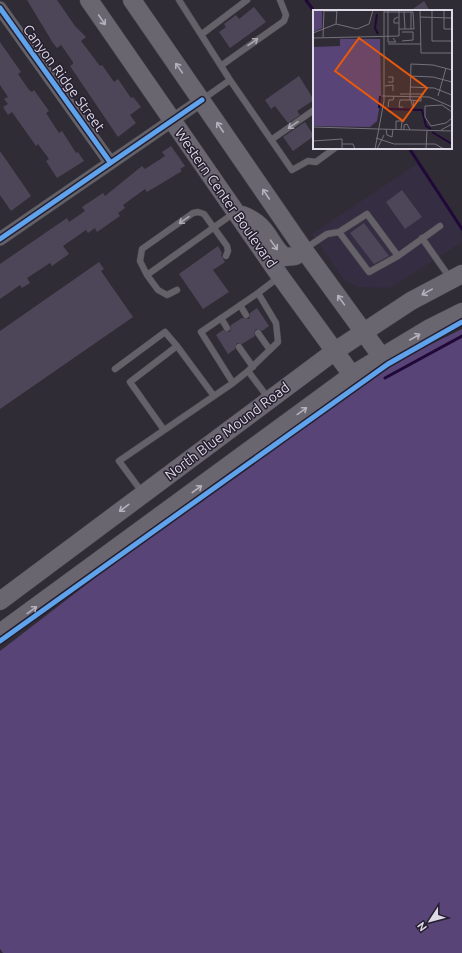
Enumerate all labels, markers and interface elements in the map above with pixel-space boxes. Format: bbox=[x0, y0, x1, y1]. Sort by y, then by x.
inset map bbox=[313, 10, 452, 149]
one-way arrow bbox=[98, 14, 106, 25]
street label: Canyon Ridge Street bbox=[20, 21, 108, 135]
one-way arrow bbox=[248, 38, 259, 46]
one-way arrow bbox=[175, 63, 183, 74]
one-way arrow bbox=[287, 121, 298, 129]
one-way arrow bbox=[216, 122, 224, 133]
street label: Western Center Boulevard bbox=[172, 125, 280, 271]
one-way arrow bbox=[262, 189, 270, 200]
one-way arrow bbox=[178, 216, 189, 224]
one-way arrow bbox=[270, 240, 278, 251]
one-way arrow bbox=[422, 288, 434, 296]
one-way arrow bbox=[337, 295, 345, 306]
one-way arrow bbox=[409, 332, 421, 340]
street label: North Blue Mound Road bbox=[162, 379, 292, 483]
one-way arrow bbox=[296, 407, 307, 416]
one-way arrow bbox=[192, 484, 203, 493]
one-way arrow bbox=[119, 504, 130, 512]
one-way arrow bbox=[26, 606, 37, 614]
north arrow bbox=[410, 901, 450, 941]
text: N bbox=[415, 920, 429, 934]

